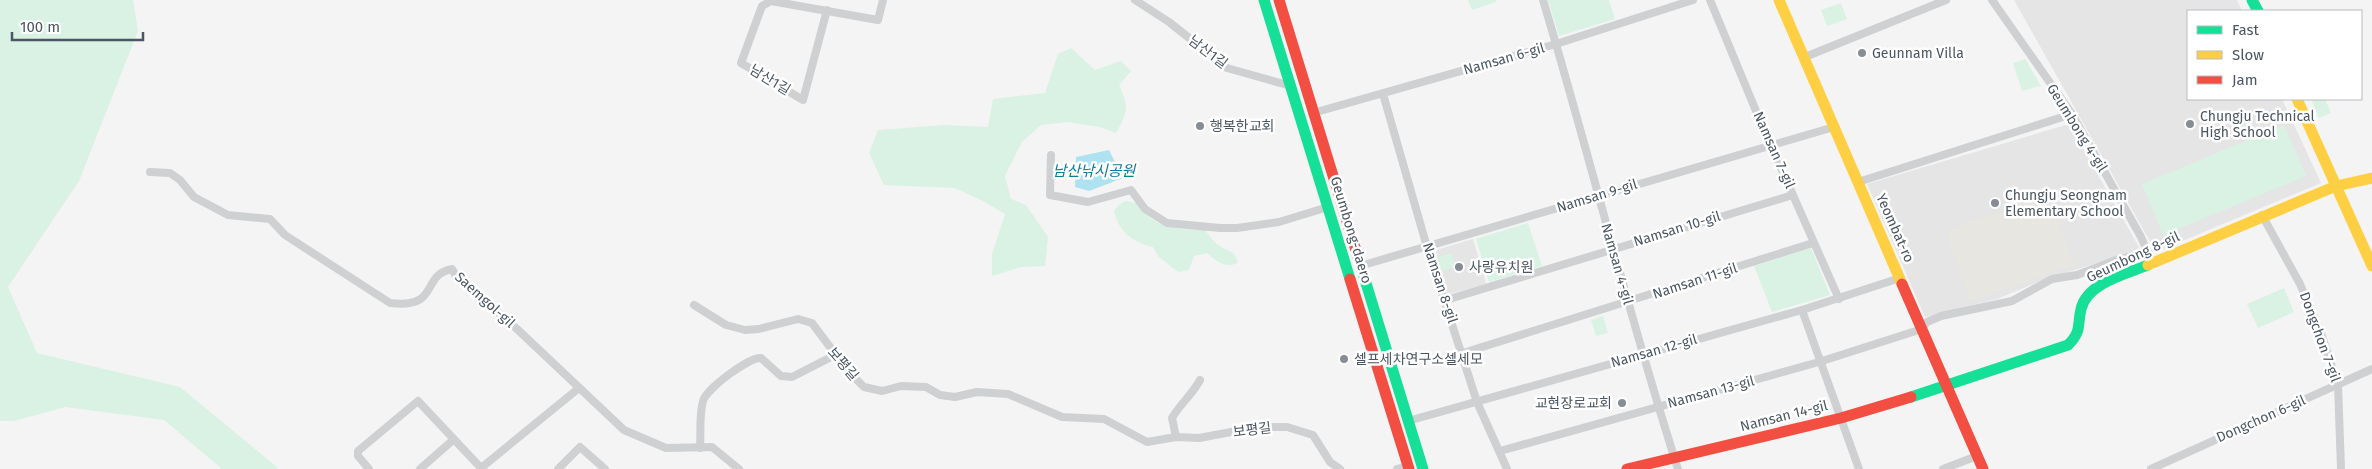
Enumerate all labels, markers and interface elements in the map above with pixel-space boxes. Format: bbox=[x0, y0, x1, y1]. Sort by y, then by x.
scale bar bbox=[12, 10, 144, 42]
legend bbox=[2187, 10, 2362, 100]
text: 100 m bbox=[20, 18, 60, 36]
text: Fast bbox=[2232, 21, 2259, 39]
street label: 남산1길 bbox=[1185, 32, 1231, 72]
street label: Namsan 6-gil bbox=[1462, 39, 1546, 79]
place label: Geunnam Villa bbox=[1872, 45, 1964, 62]
text: Slow bbox=[2232, 46, 2264, 64]
marker: Geunnam Villa bbox=[1856, 47, 1868, 59]
street label: 남산1길 bbox=[746, 61, 794, 99]
text: Jam bbox=[2232, 71, 2258, 89]
street label: Geumbong 4-gil bbox=[2043, 81, 2111, 175]
place label: Chungju Technical High School bbox=[2200, 108, 2315, 141]
street label: Namsan 7-gil bbox=[1749, 109, 1799, 191]
place label: 행복한교회 bbox=[1210, 118, 1274, 135]
marker: Chungju Technical High School bbox=[2184, 118, 2196, 130]
marker: 행복한교회 bbox=[1194, 120, 1206, 132]
water label: 남산낚시공원 bbox=[1053, 162, 1137, 180]
street label: Geumbong-daero bbox=[1327, 174, 1375, 286]
street label: Namsan 9-gil bbox=[1555, 176, 1639, 216]
place label: Chungju Seongnam Elementary School bbox=[2005, 187, 2127, 220]
street label: Yeombat-ro bbox=[1872, 191, 1918, 265]
marker: Chungju Seongnam Elementary School bbox=[1989, 197, 2001, 209]
street label: Namsan 10-gil bbox=[1632, 208, 1722, 250]
street label: Namsan 4-gil bbox=[1597, 222, 1637, 306]
street label: Geumbong 8-gil bbox=[2084, 228, 2182, 286]
street label: Namsan 8-gil bbox=[1419, 241, 1461, 325]
place label: 사랑유치원 bbox=[1469, 259, 1533, 276]
street label: Namsan 11-gil bbox=[1651, 259, 1739, 303]
marker: 사랑유치원 bbox=[1453, 261, 1465, 273]
street label: Saemgol-gil bbox=[451, 269, 519, 331]
street label: Dongchon 7-gil bbox=[2296, 290, 2344, 384]
street label: Namsan 12-gil bbox=[1609, 331, 1699, 371]
street label: 보평길 bbox=[824, 344, 862, 384]
place label: 셀프세차연구소셀세모 bbox=[1354, 351, 1483, 368]
marker: 셀프세차연구소셀세모 bbox=[1338, 353, 1350, 365]
street label: Namsan 13-gil bbox=[1666, 372, 1756, 412]
street label: Dongchon 6-gil bbox=[2214, 392, 2308, 446]
place label: 교현장로교회 bbox=[1535, 395, 1612, 412]
marker: 교현장로교회 bbox=[1616, 397, 1628, 409]
street label: Namsan 14-gil bbox=[1738, 397, 1830, 435]
street label: 보평길 bbox=[1232, 419, 1272, 441]

